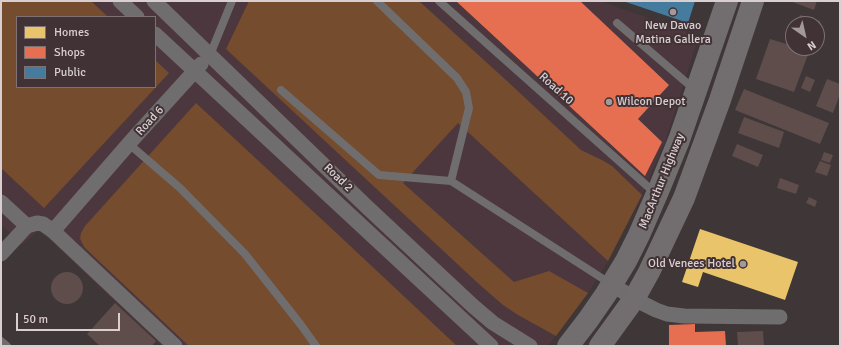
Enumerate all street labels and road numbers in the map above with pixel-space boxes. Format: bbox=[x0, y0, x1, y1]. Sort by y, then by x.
street label: Road 10 bbox=[536, 70, 576, 108]
street label: Road 6 bbox=[133, 103, 167, 139]
street label: MacArthur Highway bbox=[636, 131, 688, 231]
street label: Road 2 bbox=[320, 161, 356, 195]

